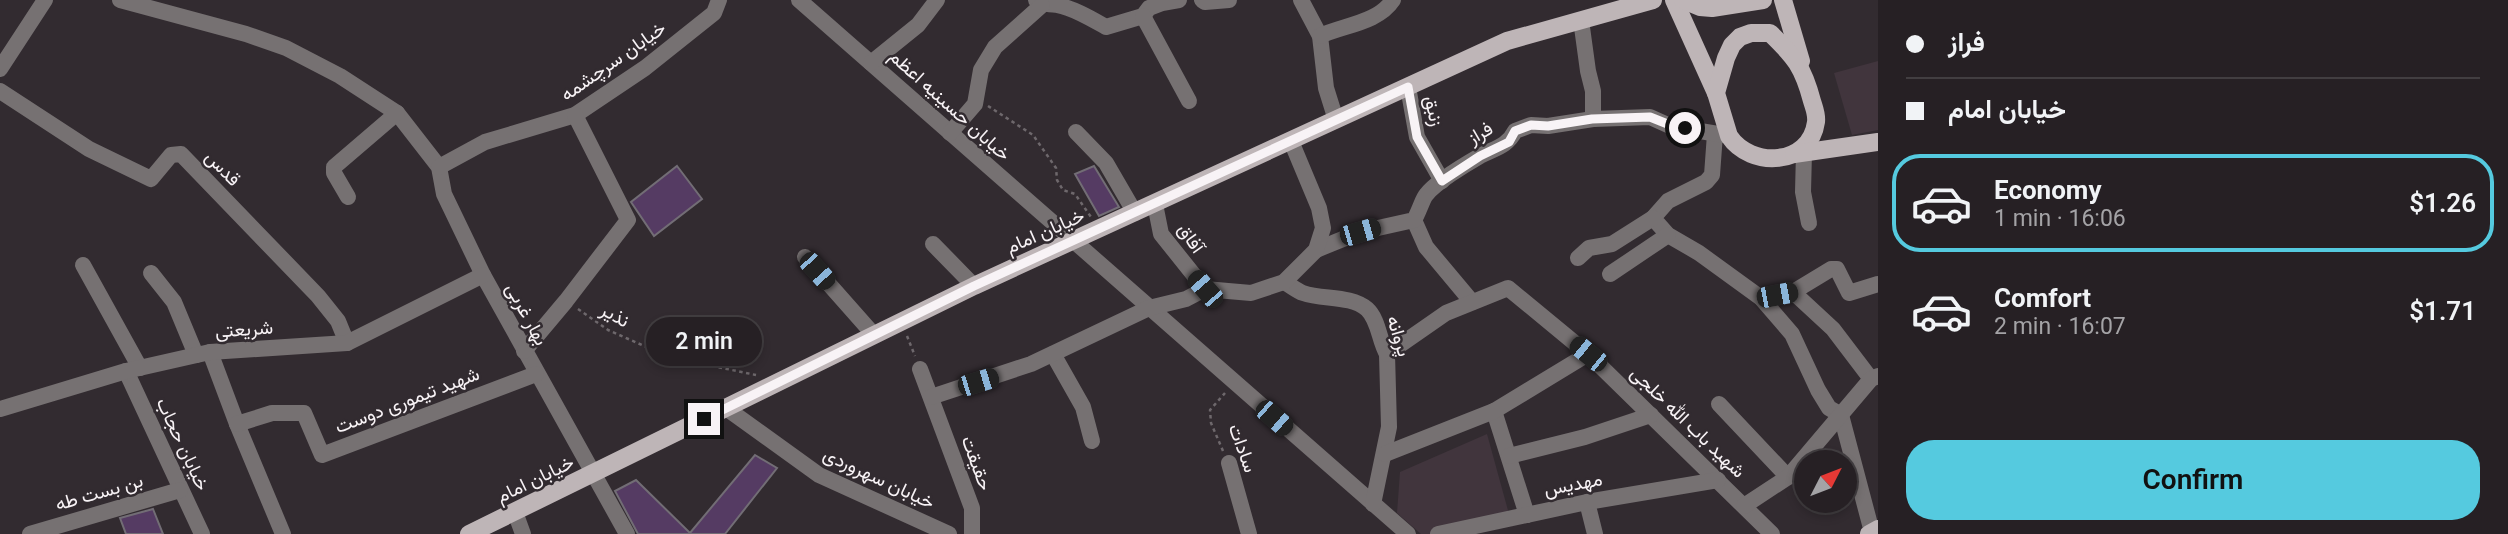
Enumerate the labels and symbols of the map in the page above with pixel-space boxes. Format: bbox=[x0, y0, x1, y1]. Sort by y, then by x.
street label: خیابان سرچشمه bbox=[556, 16, 671, 107]
street label: خیابان حسینیه اعظم bbox=[884, 44, 1015, 166]
street label: زنبق bbox=[1420, 94, 1448, 128]
route start bbox=[1669, 112, 1701, 144]
street label: فراز bbox=[1462, 117, 1497, 150]
street label: قدس bbox=[200, 145, 246, 191]
street label: خیابان امام bbox=[1002, 204, 1088, 259]
car bbox=[1337, 216, 1384, 248]
street label: آفاق bbox=[1173, 219, 1210, 259]
car bbox=[796, 248, 839, 294]
car bbox=[1184, 266, 1227, 312]
street label: بهار غربی bbox=[501, 279, 553, 349]
car bbox=[1755, 281, 1800, 309]
street label: نذیر bbox=[596, 297, 633, 332]
street label: پروانه bbox=[1380, 313, 1416, 360]
street label: شریعتی bbox=[214, 315, 274, 343]
callout: 2 min bbox=[646, 318, 762, 366]
car bbox=[1566, 333, 1611, 375]
street label: شهید باب الله خلجی bbox=[1626, 361, 1750, 483]
street label: شهید تیموری دوست bbox=[331, 362, 483, 438]
car bbox=[955, 366, 1002, 398]
street label: خیابان حجاب bbox=[151, 394, 215, 494]
car bbox=[1252, 396, 1297, 440]
route end bbox=[688, 403, 720, 435]
street label: سادات bbox=[1224, 421, 1262, 475]
street label: حقیقت bbox=[957, 433, 997, 493]
street label: خیابان سهروردی bbox=[820, 442, 938, 514]
street label: خیابان امام bbox=[492, 450, 578, 509]
north arrow bbox=[1794, 450, 1857, 513]
street label: مهدیس bbox=[1542, 467, 1604, 501]
street label: بن بست طه bbox=[52, 469, 146, 515]

